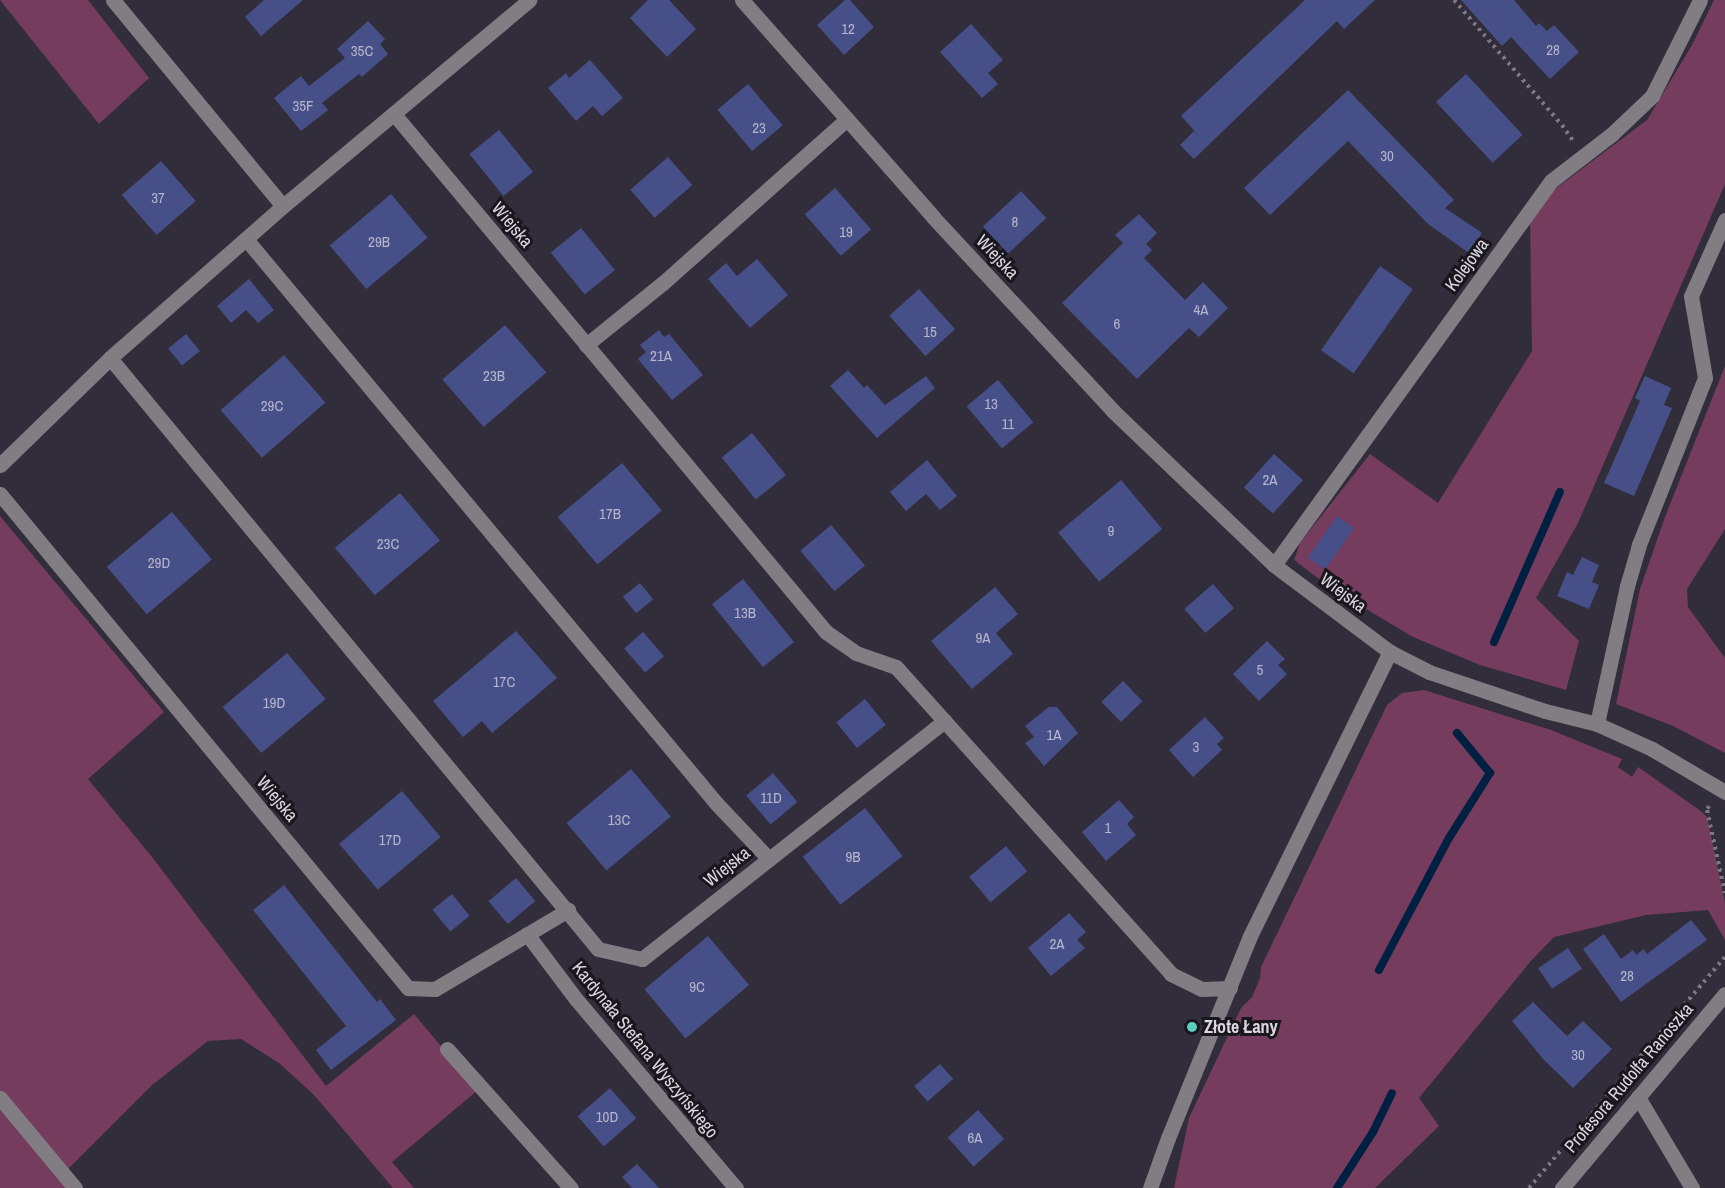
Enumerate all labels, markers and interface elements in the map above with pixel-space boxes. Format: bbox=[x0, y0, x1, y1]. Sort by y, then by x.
house number: 12 bbox=[841, 20, 855, 38]
house number: 28 bbox=[1546, 41, 1560, 59]
house number: 35C bbox=[351, 42, 373, 60]
house number: 35F bbox=[292, 97, 314, 115]
house number: 23 bbox=[752, 119, 766, 137]
house number: 30 bbox=[1380, 147, 1394, 165]
house number: 37 bbox=[151, 189, 165, 207]
street label: Wiejska bbox=[487, 198, 537, 252]
house number: 8 bbox=[1012, 213, 1018, 231]
house number: 19 bbox=[839, 223, 853, 241]
street label: Wiejska bbox=[971, 230, 1023, 284]
house number: 29B bbox=[368, 233, 390, 251]
street label: Kolejowa bbox=[1441, 234, 1493, 296]
house number: 4A bbox=[1193, 301, 1209, 319]
house number: 6 bbox=[1114, 315, 1120, 333]
house number: 15 bbox=[923, 323, 937, 341]
house number: 21A bbox=[650, 347, 672, 365]
house number: 23B bbox=[483, 367, 505, 385]
house number: 13 bbox=[984, 395, 998, 413]
house number: 29C bbox=[261, 397, 283, 415]
house number: 11 bbox=[1002, 415, 1014, 433]
house number: 2A bbox=[1262, 471, 1278, 489]
house number: 17B bbox=[599, 505, 621, 523]
house number: 9 bbox=[1108, 522, 1114, 540]
house number: 23C bbox=[377, 535, 399, 553]
house number: 29D bbox=[148, 554, 170, 572]
street label: Wiejska bbox=[1316, 569, 1370, 617]
house number: 13B bbox=[734, 604, 756, 622]
house number: 9A bbox=[975, 629, 991, 647]
house number: 5 bbox=[1257, 661, 1263, 679]
house number: 17C bbox=[493, 673, 515, 691]
house number: 19D bbox=[263, 694, 285, 712]
house number: 1A bbox=[1046, 726, 1062, 744]
house number: 3 bbox=[1193, 738, 1199, 756]
street label: Wiejska bbox=[252, 772, 302, 826]
house number: 11D bbox=[760, 789, 782, 807]
house number: 13C bbox=[608, 811, 630, 829]
house number: 1 bbox=[1105, 819, 1111, 837]
house number: 17D bbox=[379, 831, 401, 849]
street label: Wiejska bbox=[700, 842, 754, 892]
house number: 9B bbox=[845, 848, 861, 866]
house number: 2A bbox=[1049, 935, 1065, 953]
street label: Kardynała Stefana Wyszyńskiego bbox=[567, 957, 723, 1143]
house number: 28 bbox=[1620, 967, 1634, 985]
house number: 9C bbox=[689, 978, 705, 996]
street label: Profesora Rudolfa Ranoszka bbox=[1560, 999, 1698, 1157]
place label: Złote Łany bbox=[1204, 1016, 1278, 1038]
marker: Złote Łany bbox=[1185, 1020, 1199, 1034]
house number: 30 bbox=[1571, 1046, 1585, 1064]
house number: 10D bbox=[596, 1108, 618, 1126]
house number: 6A bbox=[967, 1129, 983, 1147]

